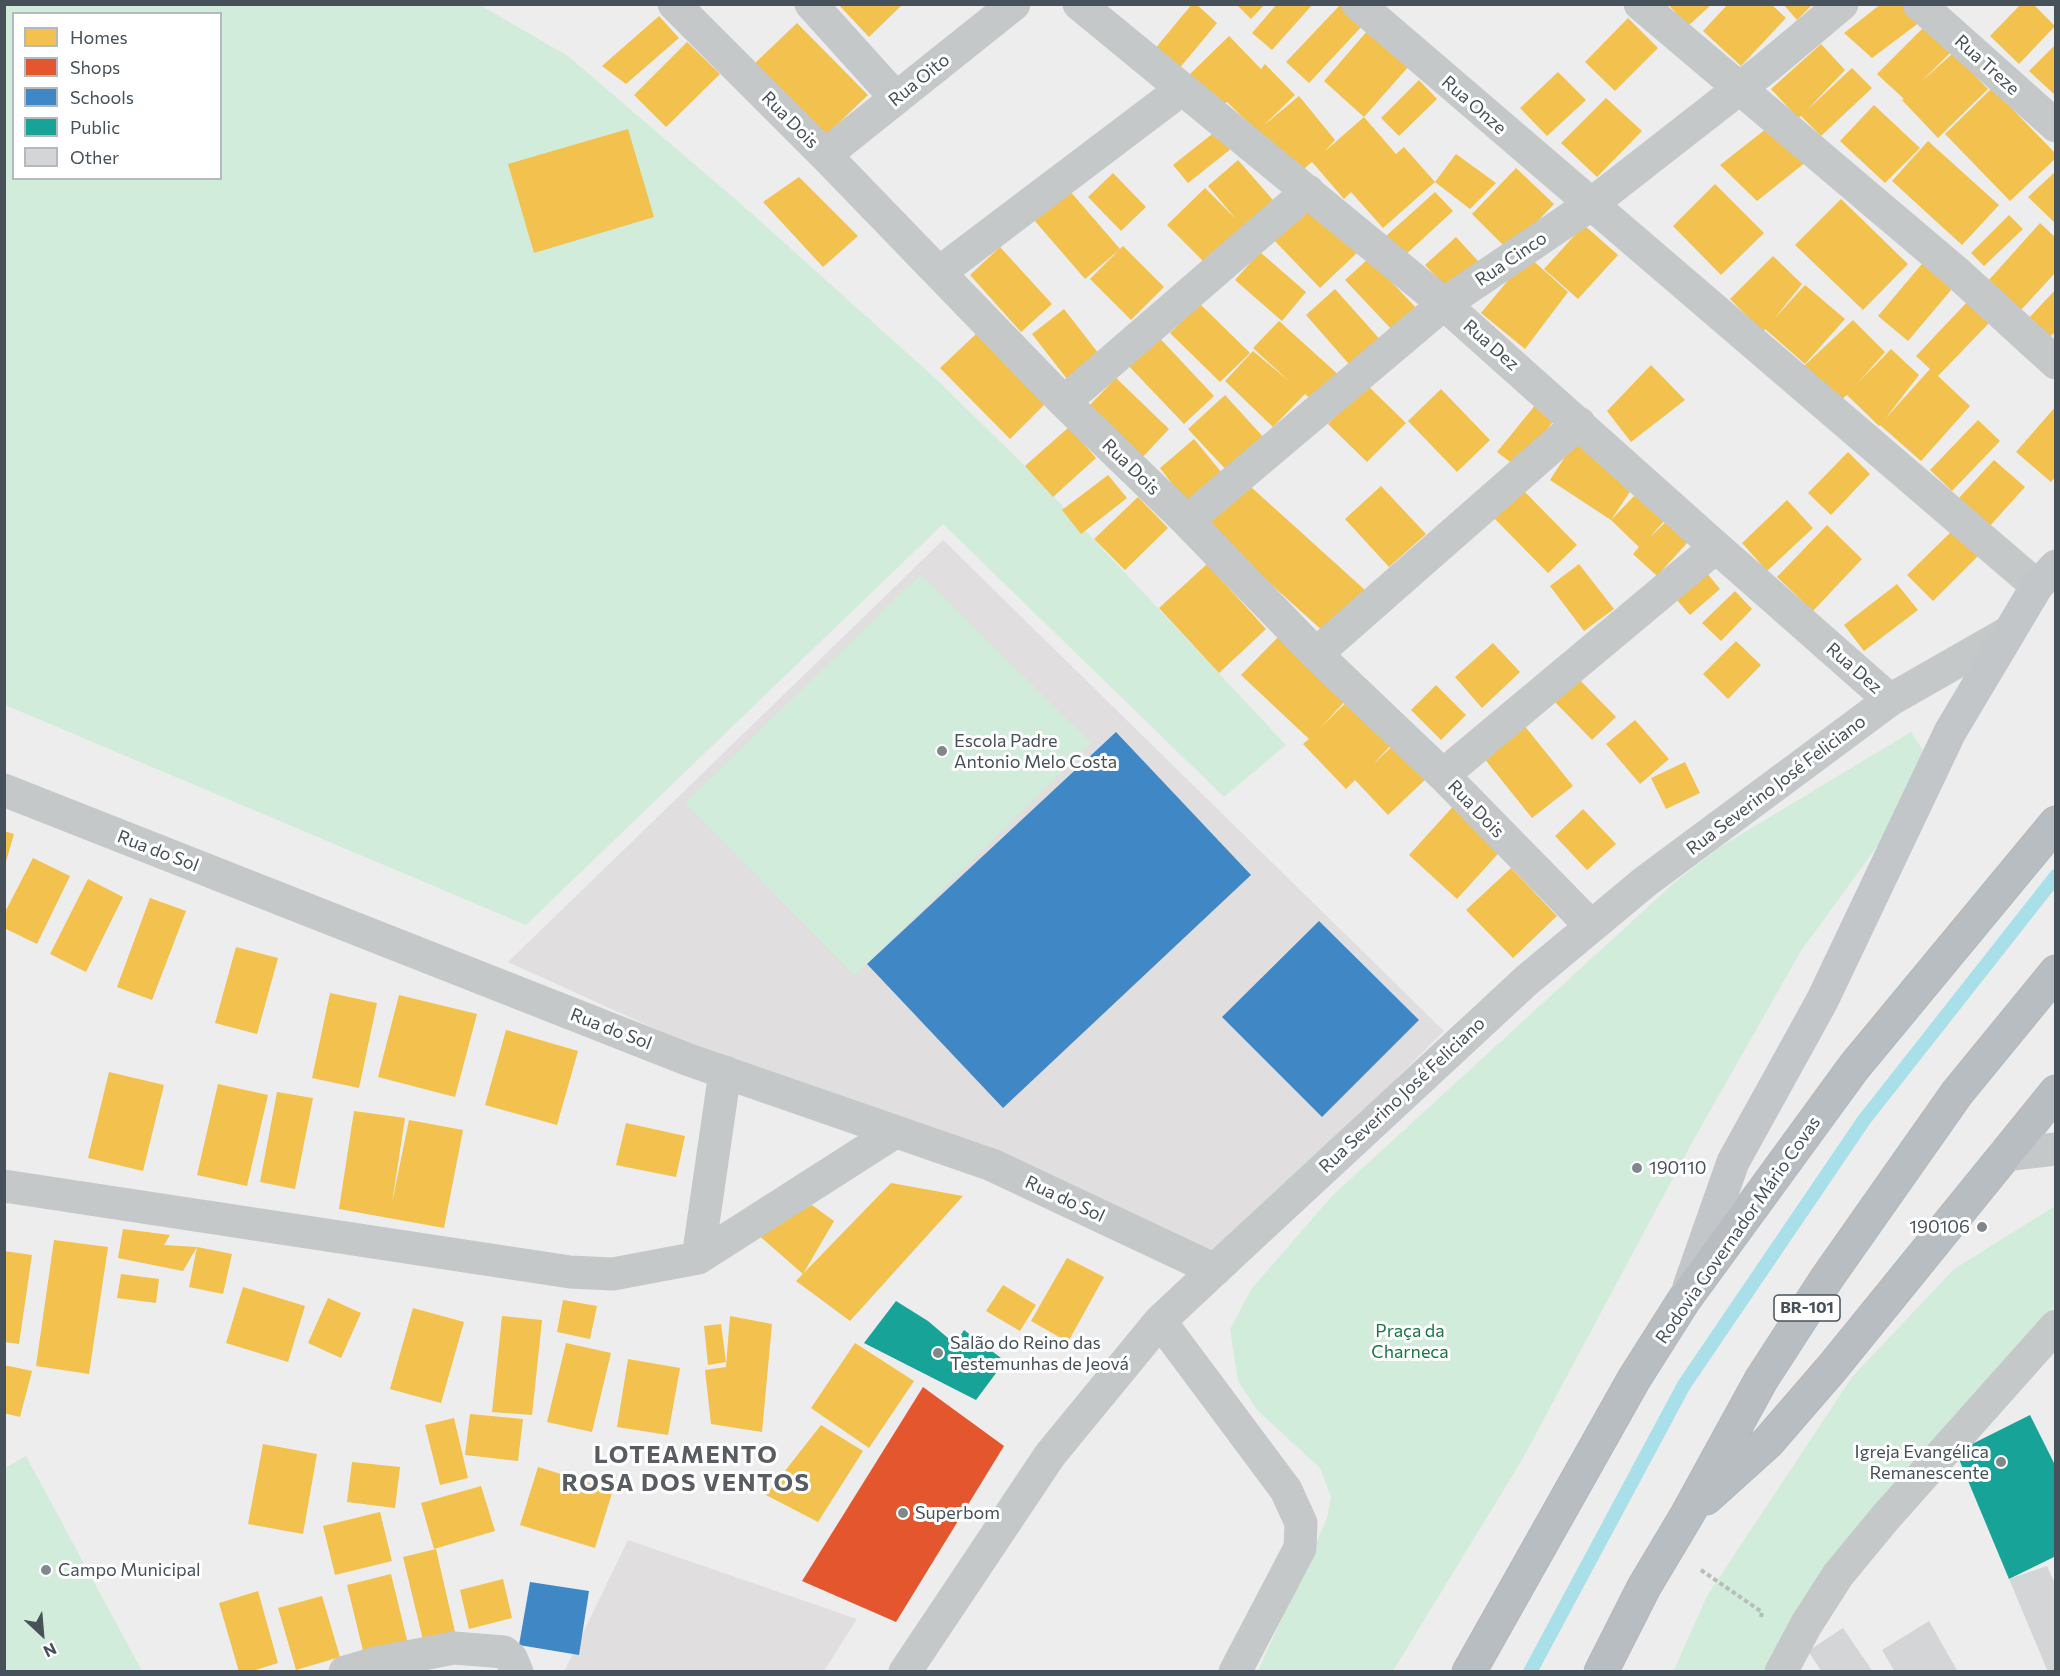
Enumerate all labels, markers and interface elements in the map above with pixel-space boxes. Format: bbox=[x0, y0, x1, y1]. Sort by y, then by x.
legend bbox=[12, 12, 222, 180]
text: Homes bbox=[70, 26, 128, 48]
street label: Rua Treze bbox=[1950, 30, 2024, 100]
street label: Rua Oito bbox=[884, 49, 954, 111]
text: Shops bbox=[70, 56, 120, 78]
street label: Rua Onze bbox=[1437, 71, 1511, 139]
text: Schools bbox=[70, 86, 134, 108]
street label: Rua Dois bbox=[757, 87, 823, 153]
text: Public bbox=[70, 116, 120, 138]
text: Other bbox=[70, 146, 119, 168]
street label: Rua Cinco bbox=[1471, 227, 1551, 291]
street label: Rua Dez bbox=[1459, 315, 1523, 375]
street label: Rua Dois bbox=[1098, 434, 1164, 500]
street label: Rua Dez bbox=[1822, 638, 1886, 698]
street label: Rua Severino José Feliciano bbox=[1682, 710, 1870, 860]
place label: Escola Padre Antonio Melo Costa bbox=[954, 730, 1117, 772]
marker: Escola Padre Antonio Melo Costa bbox=[935, 744, 949, 758]
street label: Rua Dois bbox=[1443, 776, 1509, 842]
street label: Rua do Sol bbox=[114, 826, 202, 876]
street label: Rua do Sol bbox=[567, 1004, 655, 1054]
street label: Rua Severino José Feliciano bbox=[1315, 1012, 1489, 1178]
street label: Rodovia Governador Mário Covas bbox=[1651, 1112, 1825, 1348]
place label: 190110 bbox=[1649, 1157, 1707, 1179]
marker: 190110 bbox=[1630, 1161, 1644, 1175]
street label: Rua do Sol bbox=[1022, 1171, 1108, 1227]
place label: 190106 bbox=[1909, 1216, 1970, 1238]
marker: 190106 bbox=[1975, 1220, 1989, 1234]
road number: BR-101 bbox=[1774, 1295, 1840, 1321]
park label: Praça da Charneca bbox=[1371, 1320, 1449, 1362]
place label: Salão do Reino das Testemunhas de Jeová bbox=[950, 1332, 1129, 1374]
marker: Salão do Reino das Testemunhas de Jeová bbox=[931, 1346, 945, 1360]
district label: LOTEAMENTO ROSA DOS VENTOS bbox=[562, 1441, 810, 1497]
place label: Igreja Evangélica Remanescente bbox=[1855, 1441, 1989, 1484]
marker: Igreja Evangélica Remanescente bbox=[1994, 1455, 2008, 1469]
place label: Superbom bbox=[915, 1502, 1000, 1524]
marker: Superbom bbox=[896, 1506, 910, 1520]
place label: Campo Municipal bbox=[58, 1559, 201, 1581]
marker: Campo Municipal bbox=[39, 1563, 53, 1577]
north arrow bbox=[12, 1604, 72, 1664]
text: N bbox=[41, 1639, 60, 1662]

